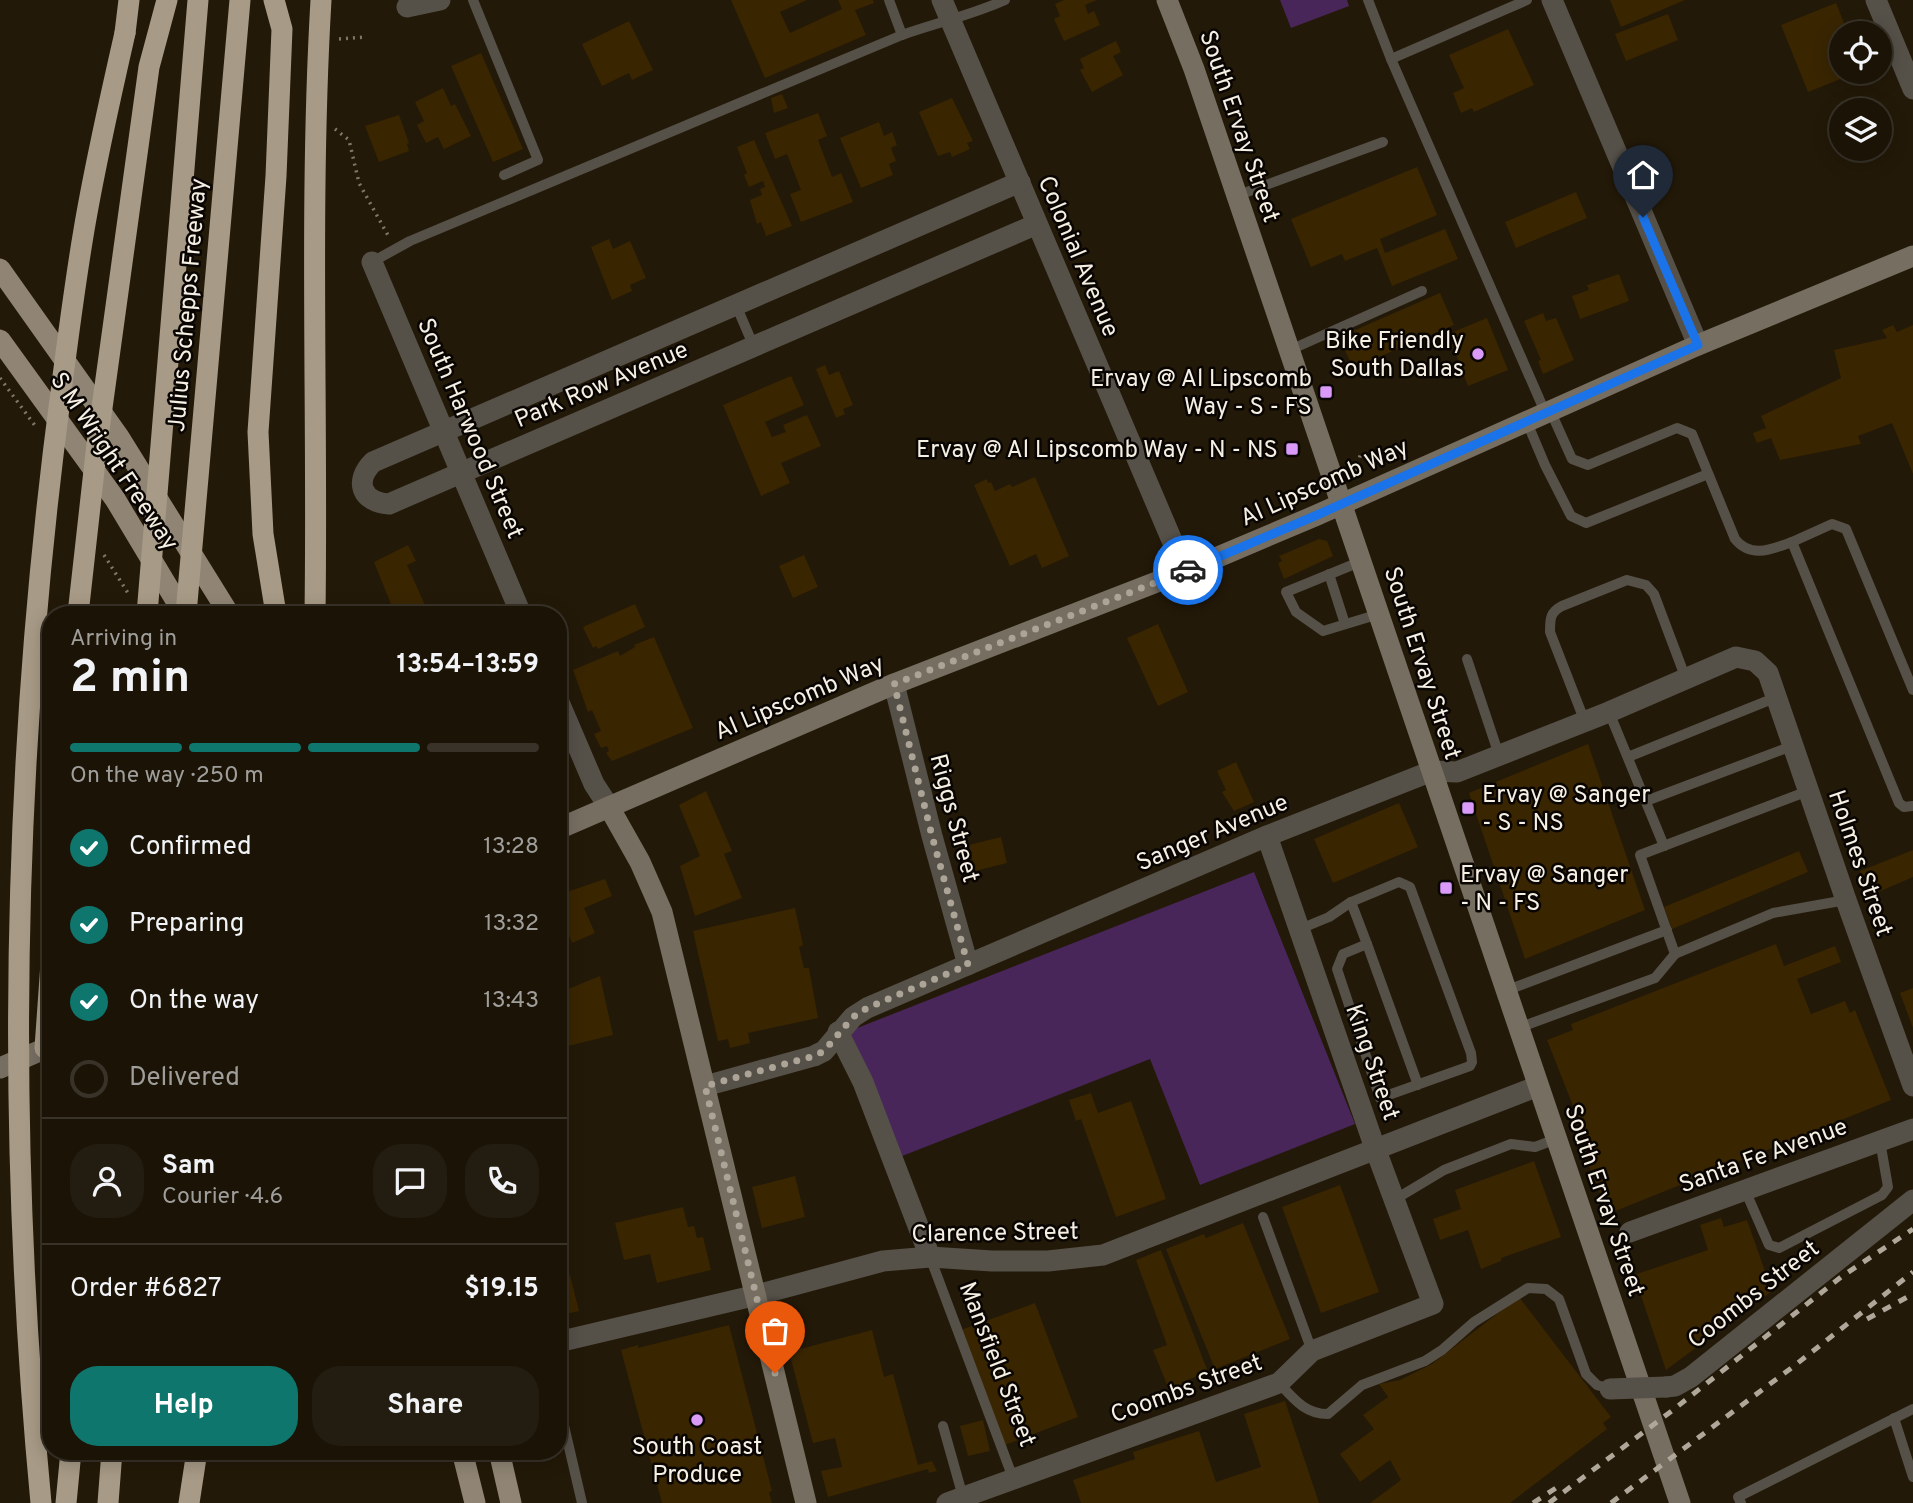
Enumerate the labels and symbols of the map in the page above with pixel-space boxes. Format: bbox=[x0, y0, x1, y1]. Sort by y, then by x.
street label: South Ervay Street bbox=[1191, 27, 1285, 227]
pin bbox=[1613, 145, 1673, 217]
street label: Colonial Avenue bbox=[1030, 172, 1125, 342]
street label: Julius Schepps Freeway bbox=[163, 177, 215, 433]
street label: South Harwood Street bbox=[409, 314, 529, 544]
place label: Bike Friendly South Dallas bbox=[1325, 327, 1464, 385]
street label: Park Row Avenue bbox=[510, 336, 693, 436]
marker: Bike Friendly South Dallas bbox=[1470, 346, 1486, 362]
place label: Ervay @ Al Lipscomb Way - S - FS bbox=[1090, 365, 1312, 423]
street label: S M Wright Freeway bbox=[43, 367, 184, 557]
marker: Ervay @ Al Lipscomb Way - S - FS bbox=[1318, 384, 1334, 400]
street label: Al Lipscomb Way bbox=[1236, 433, 1414, 534]
place label: Ervay @ Al Lipscomb Way - N - NS bbox=[916, 436, 1278, 466]
marker: Ervay @ Al Lipscomb Way - N - NS bbox=[1284, 441, 1300, 457]
courier bbox=[1153, 535, 1223, 605]
street label: South Ervay Street bbox=[1376, 563, 1466, 764]
street label: Al Lipscomb Way bbox=[710, 650, 889, 748]
street label: Riggs Street bbox=[922, 751, 985, 886]
place label: Ervay @ Sanger - S - NS bbox=[1482, 781, 1651, 839]
street label: Holmes Street bbox=[1820, 787, 1898, 941]
street label: Sanger Avenue bbox=[1132, 788, 1293, 879]
marker: Ervay @ Sanger - S - NS bbox=[1460, 800, 1476, 816]
place label: Ervay @ Sanger - N - FS bbox=[1460, 861, 1629, 919]
marker: Ervay @ Sanger - N - FS bbox=[1438, 880, 1454, 896]
street label: King Street bbox=[1337, 1001, 1405, 1125]
street label: South Ervay Street bbox=[1556, 1101, 1650, 1301]
street label: Santa Fe Avenue bbox=[1675, 1113, 1852, 1201]
street label: Clarence Street bbox=[911, 1218, 1079, 1250]
street label: Coombs Street bbox=[1682, 1235, 1826, 1356]
street label: Mansfield Street bbox=[951, 1278, 1041, 1452]
pin bbox=[745, 1301, 805, 1373]
street label: Coombs Street bbox=[1107, 1349, 1267, 1431]
marker: South Coast Produce bbox=[689, 1412, 705, 1428]
place label: South Coast Produce bbox=[632, 1433, 762, 1491]

